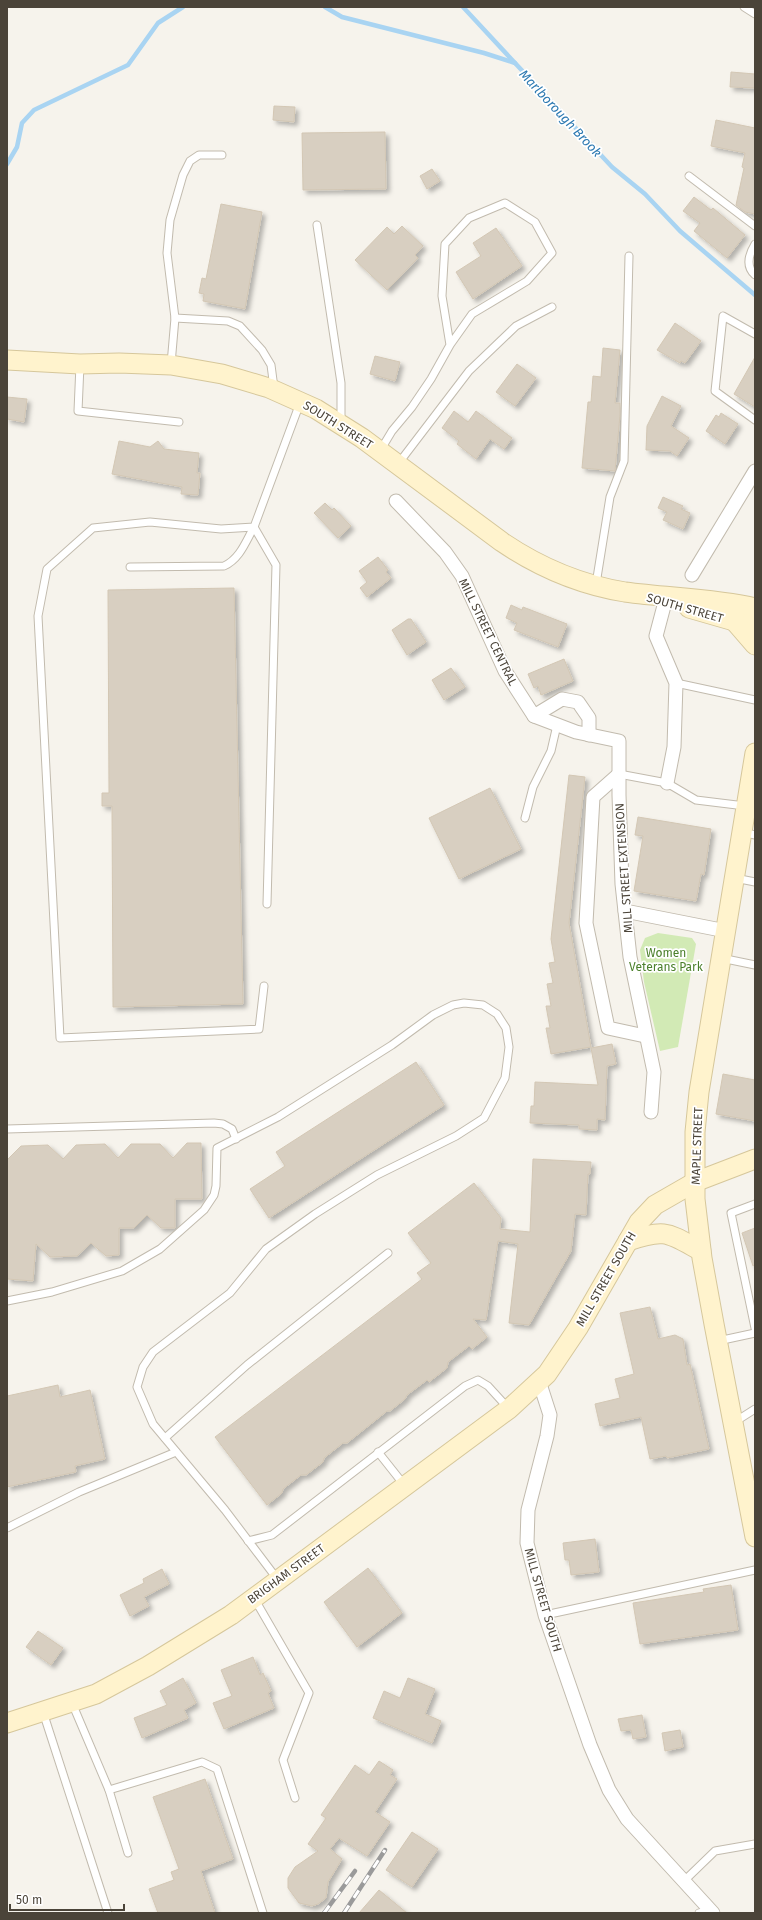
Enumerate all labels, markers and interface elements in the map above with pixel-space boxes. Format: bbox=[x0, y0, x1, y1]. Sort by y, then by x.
water label: Marlborough Brook bbox=[516, 67, 605, 160]
street label: SOUTH STREET bbox=[301, 398, 376, 452]
street label: MILL STREET CENTRAL bbox=[456, 576, 520, 688]
street label: SOUTH STREET bbox=[645, 590, 726, 626]
street label: MILL STREET EXTENSION bbox=[612, 803, 636, 933]
park label: Women Veterans Park bbox=[629, 946, 704, 974]
street label: MAPLE STREET bbox=[689, 1106, 705, 1185]
street label: MILL STREET SOUTH bbox=[573, 1229, 639, 1329]
street label: BRIGHAM STREET bbox=[245, 1541, 328, 1607]
street label: MILL STREET SOUTH bbox=[522, 1547, 564, 1653]
scale bar bbox=[10, 1886, 124, 1912]
text: 50 m bbox=[16, 1893, 42, 1907]

